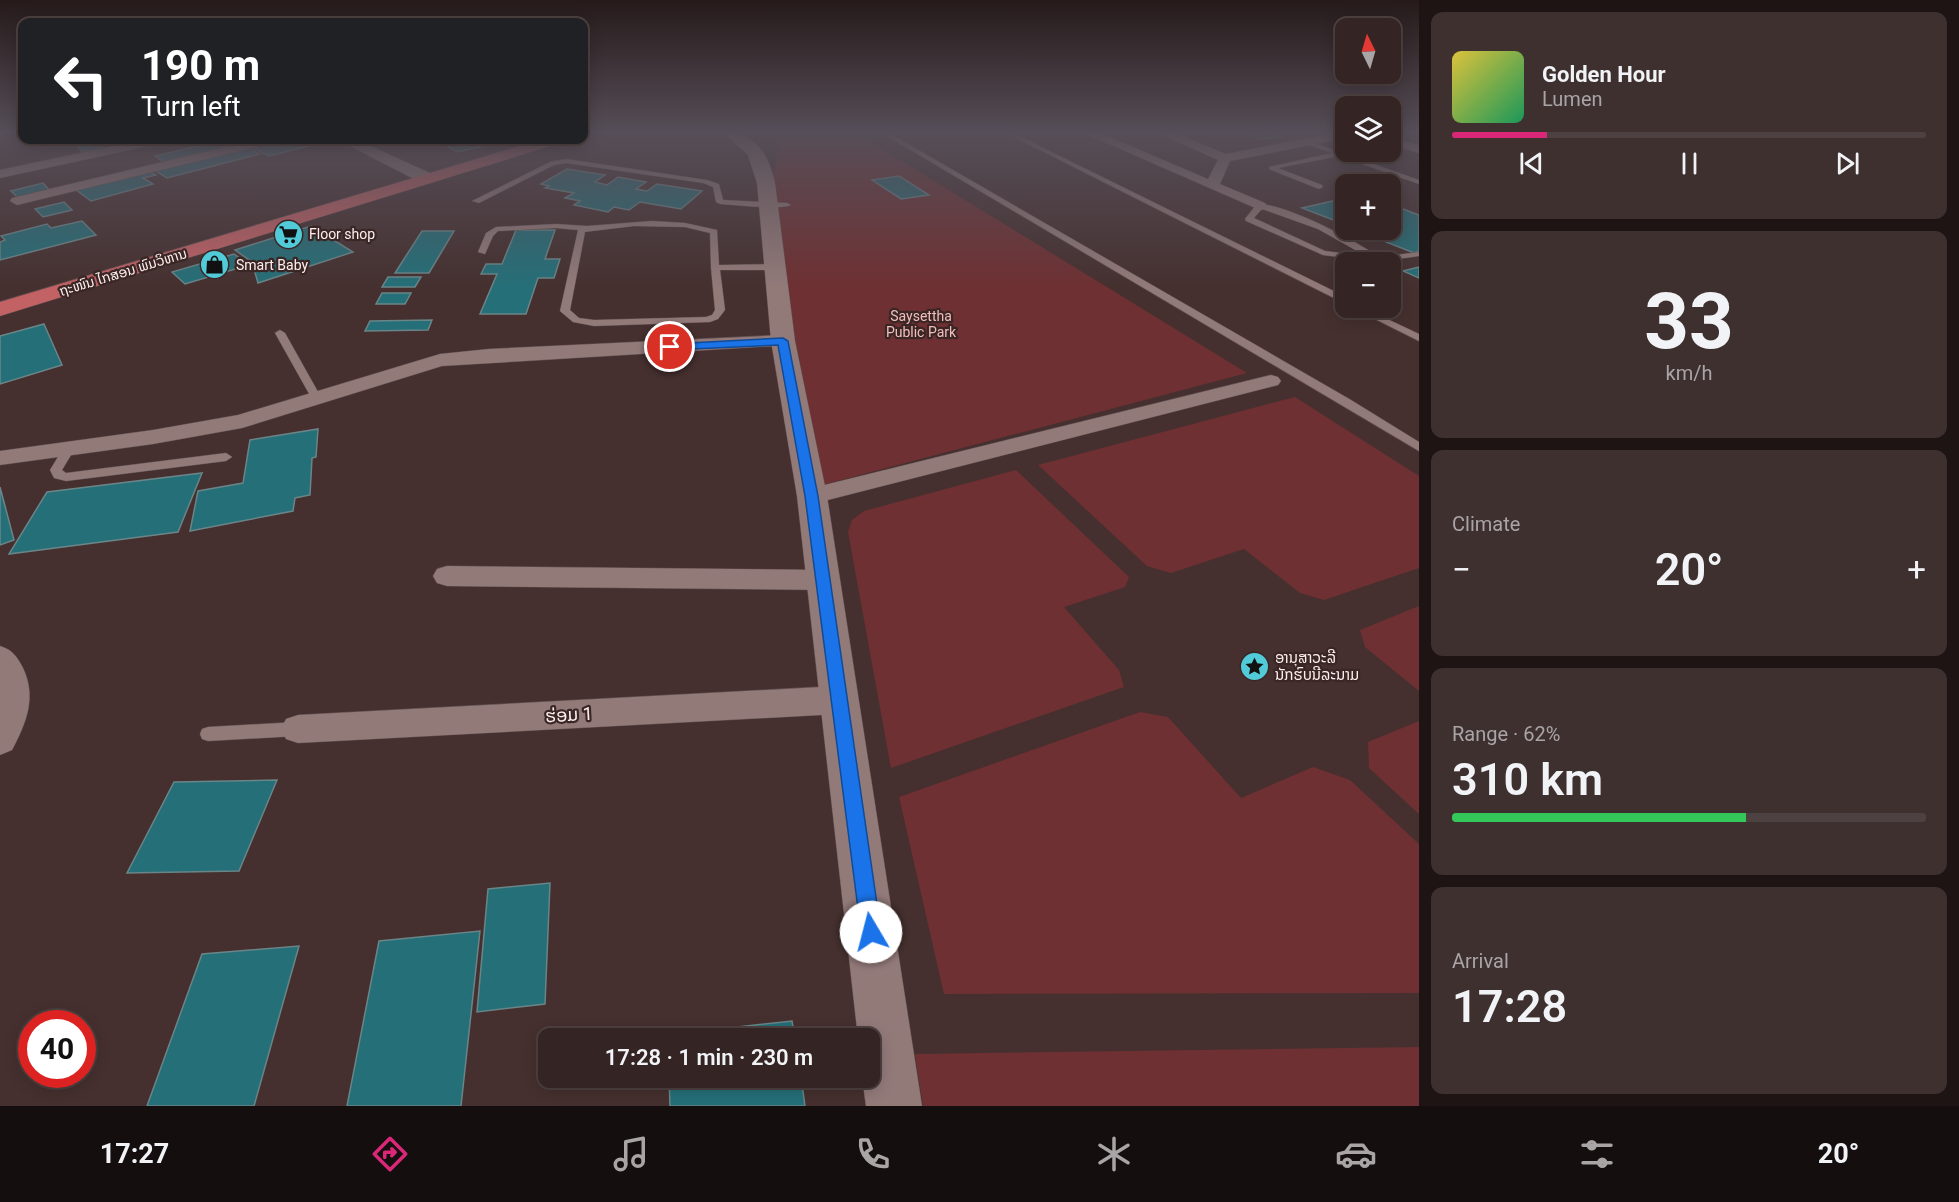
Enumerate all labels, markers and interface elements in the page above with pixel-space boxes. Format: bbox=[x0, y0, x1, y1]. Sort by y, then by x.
north arrow bbox=[1335, 18, 1401, 84]
map controls bbox=[1335, 18, 1401, 318]
text: 190 m bbox=[141, 41, 260, 90]
icon: left bbox=[42, 42, 120, 120]
text: Golden Hour bbox=[1542, 62, 1666, 87]
text: Lumen bbox=[1542, 87, 1603, 111]
text: Turn left bbox=[141, 91, 241, 123]
button: layers bbox=[1335, 96, 1401, 162]
icon: previous bbox=[1515, 147, 1548, 180]
icon: pause bbox=[1673, 147, 1706, 180]
icon: next bbox=[1831, 147, 1864, 180]
button: + bbox=[1335, 174, 1401, 240]
supermarket icon: Floor shop bbox=[272, 218, 304, 250]
place label: Floor shop bbox=[309, 226, 375, 242]
street label: ຖະໜົນ ໄກສອນ ພົມວິຫານ bbox=[57, 245, 189, 299]
shop icon: Smart Baby bbox=[199, 249, 231, 281]
button: − bbox=[1335, 252, 1401, 318]
place label: Smart Baby bbox=[236, 257, 308, 273]
text: 33 bbox=[1644, 276, 1734, 367]
park label: Saysettha Public Park bbox=[886, 308, 957, 340]
pin bbox=[644, 321, 695, 372]
icon: arrive bbox=[653, 330, 686, 363]
text: km/h bbox=[1666, 361, 1712, 385]
text: Climate bbox=[1452, 512, 1520, 536]
text: 20° bbox=[1655, 543, 1723, 596]
text: − bbox=[1452, 550, 1471, 589]
text: + bbox=[1907, 550, 1926, 589]
place label: ອານຸສາວະລີ ນັກຮົບນີລະນາມ bbox=[1275, 649, 1359, 684]
place icon: ອານຸສາວະລີ ນັກຮົບນີລະນາມ bbox=[1238, 651, 1270, 683]
street label: ຮ່ອມ 1 bbox=[545, 703, 593, 726]
text: Range · 62% bbox=[1452, 722, 1560, 746]
text: 310 km bbox=[1452, 753, 1603, 806]
position arrow bbox=[839, 900, 903, 964]
text: Arrival bbox=[1452, 949, 1509, 973]
text: 17:28 bbox=[1452, 980, 1567, 1033]
speed limit sign: 40 bbox=[18, 1010, 96, 1088]
text: 17:28 · 1 min · 230 m bbox=[605, 1045, 813, 1070]
icon: directions bbox=[369, 1133, 411, 1175]
icon: music bbox=[610, 1133, 652, 1175]
icon: phone bbox=[852, 1133, 894, 1175]
icon: climate bbox=[1093, 1133, 1135, 1175]
icon: car bbox=[1335, 1133, 1377, 1175]
icon: filters bbox=[1576, 1133, 1618, 1175]
text: 17:27 bbox=[100, 1138, 169, 1170]
text: 20° bbox=[1818, 1138, 1859, 1170]

